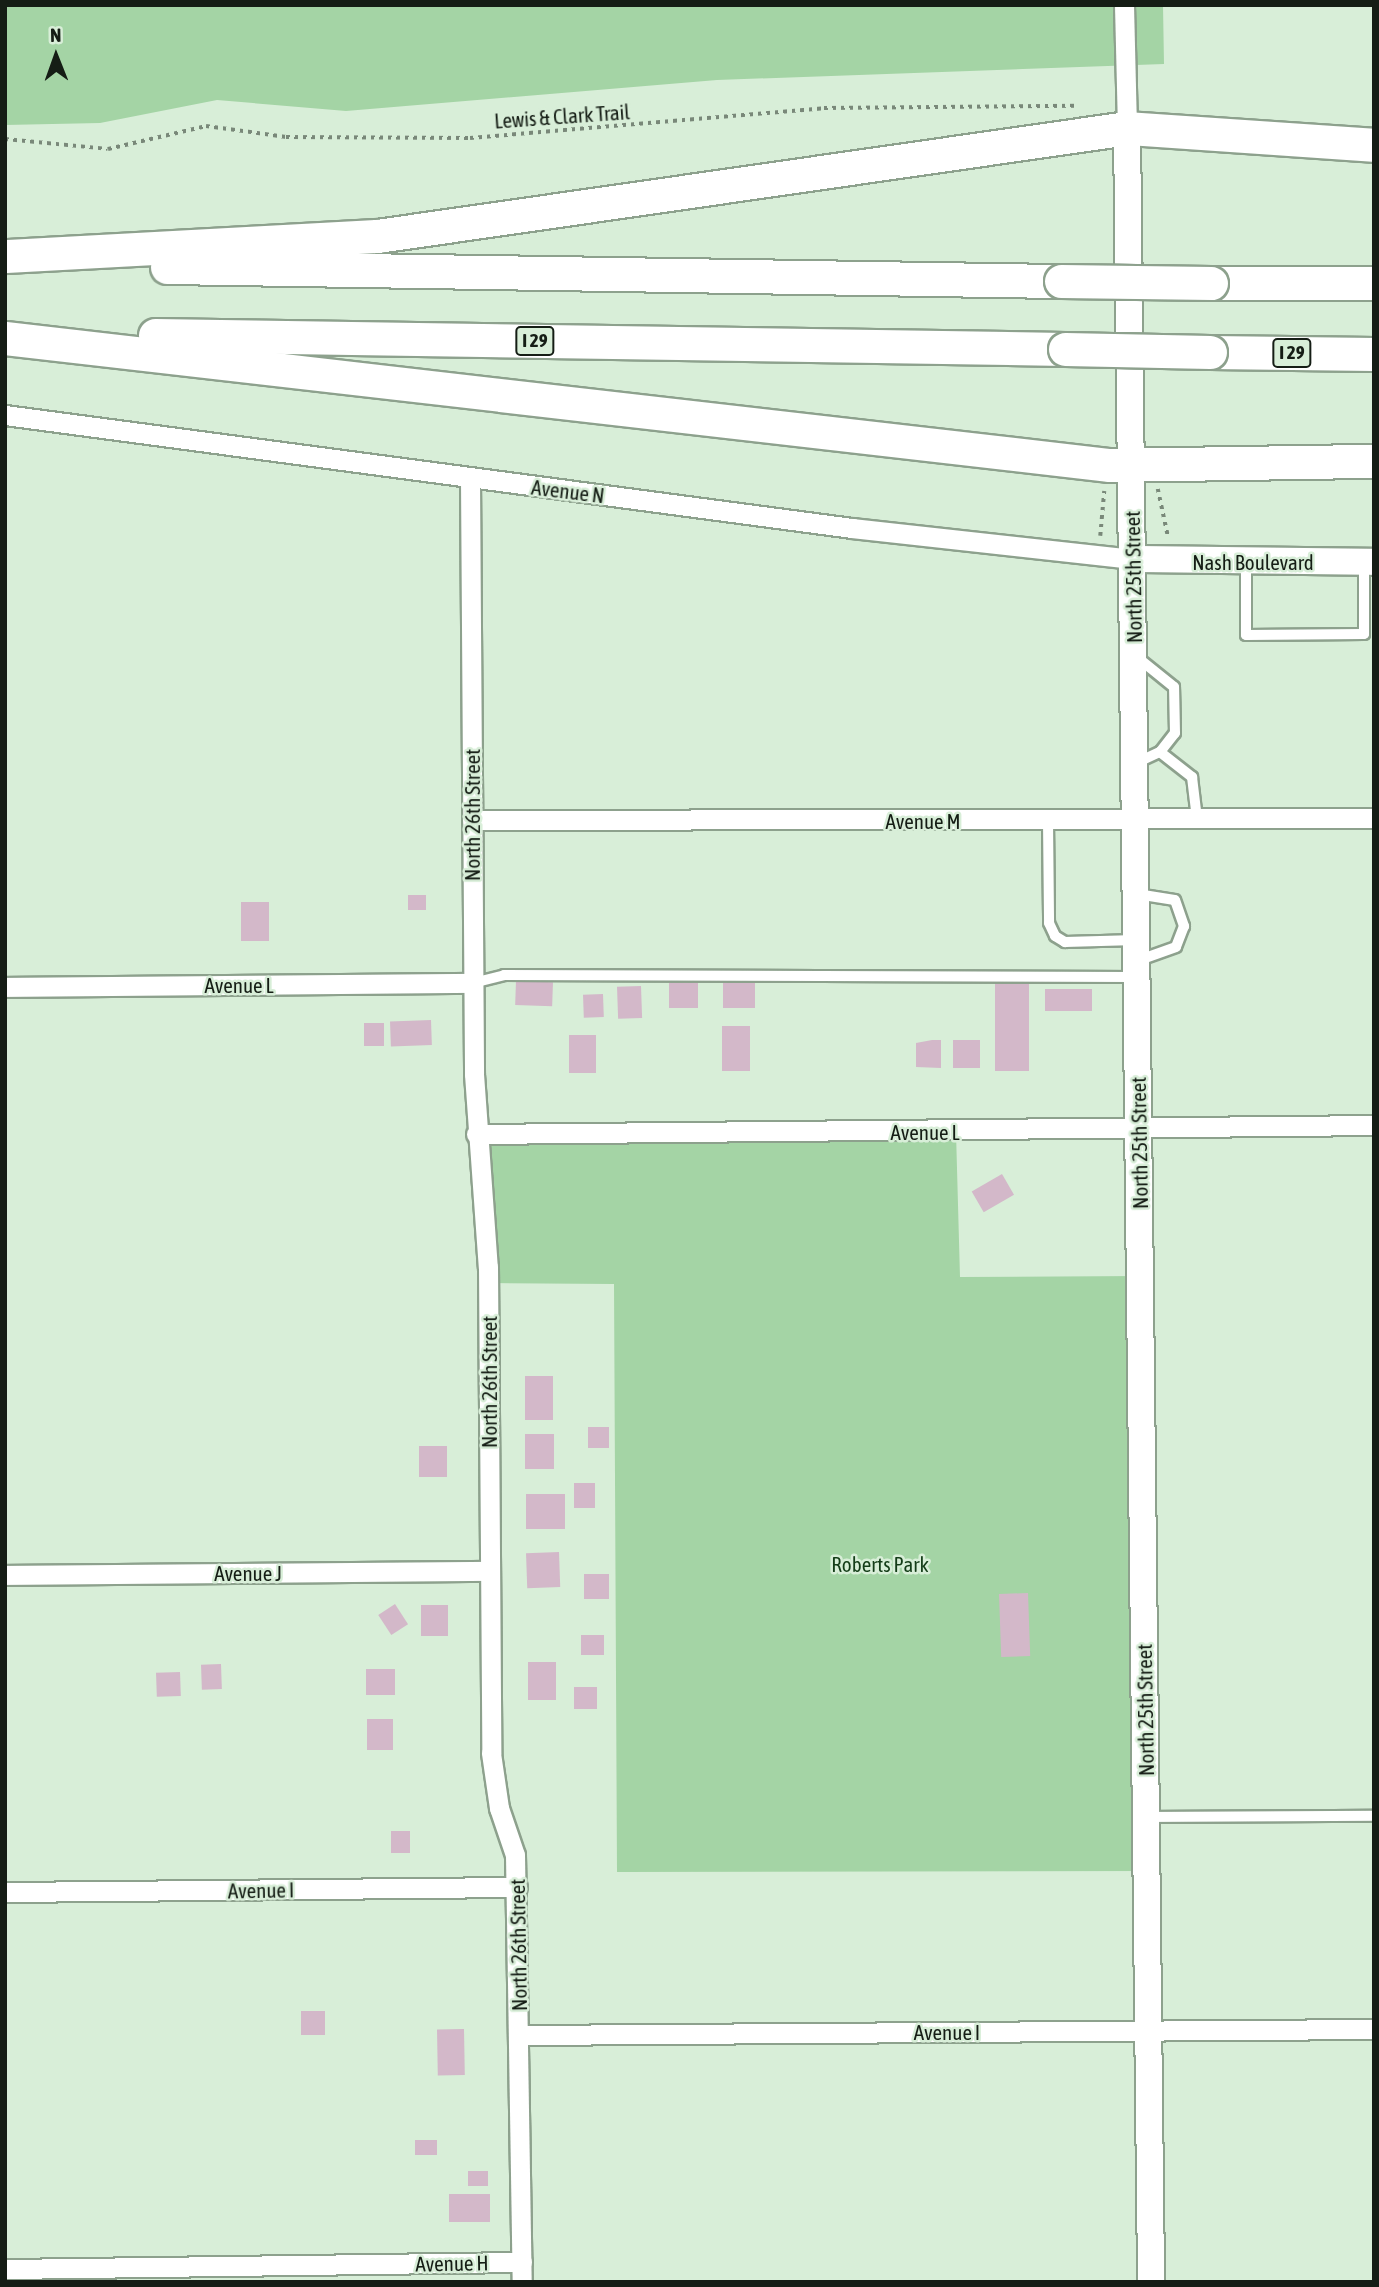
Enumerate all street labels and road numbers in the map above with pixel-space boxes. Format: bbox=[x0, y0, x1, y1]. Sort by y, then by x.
street label: Lewis & Clark Trail bbox=[493, 99, 631, 133]
road number: I 29 bbox=[514, 326, 556, 356]
road number: I 29 bbox=[1271, 338, 1313, 368]
street label: Avenue N bbox=[530, 474, 606, 508]
street label: North 25th Street bbox=[1119, 511, 1147, 643]
street label: Nash Boulevard bbox=[1192, 549, 1314, 575]
street label: North 26th Street bbox=[459, 749, 485, 881]
street label: Avenue M bbox=[885, 808, 961, 834]
street label: Avenue L bbox=[204, 972, 274, 998]
street label: North 25th Street bbox=[1125, 1077, 1153, 1209]
street label: Avenue L bbox=[890, 1119, 960, 1145]
street label: North 26th Street bbox=[476, 1316, 502, 1448]
street label: Avenue J bbox=[214, 1560, 282, 1586]
street label: North 25th Street bbox=[1131, 1644, 1159, 1776]
street label: Avenue I bbox=[228, 1877, 294, 1903]
street label: North 26th Street bbox=[504, 1879, 532, 2011]
street label: Avenue I bbox=[914, 2019, 980, 2045]
street label: Avenue H bbox=[415, 2250, 489, 2276]

